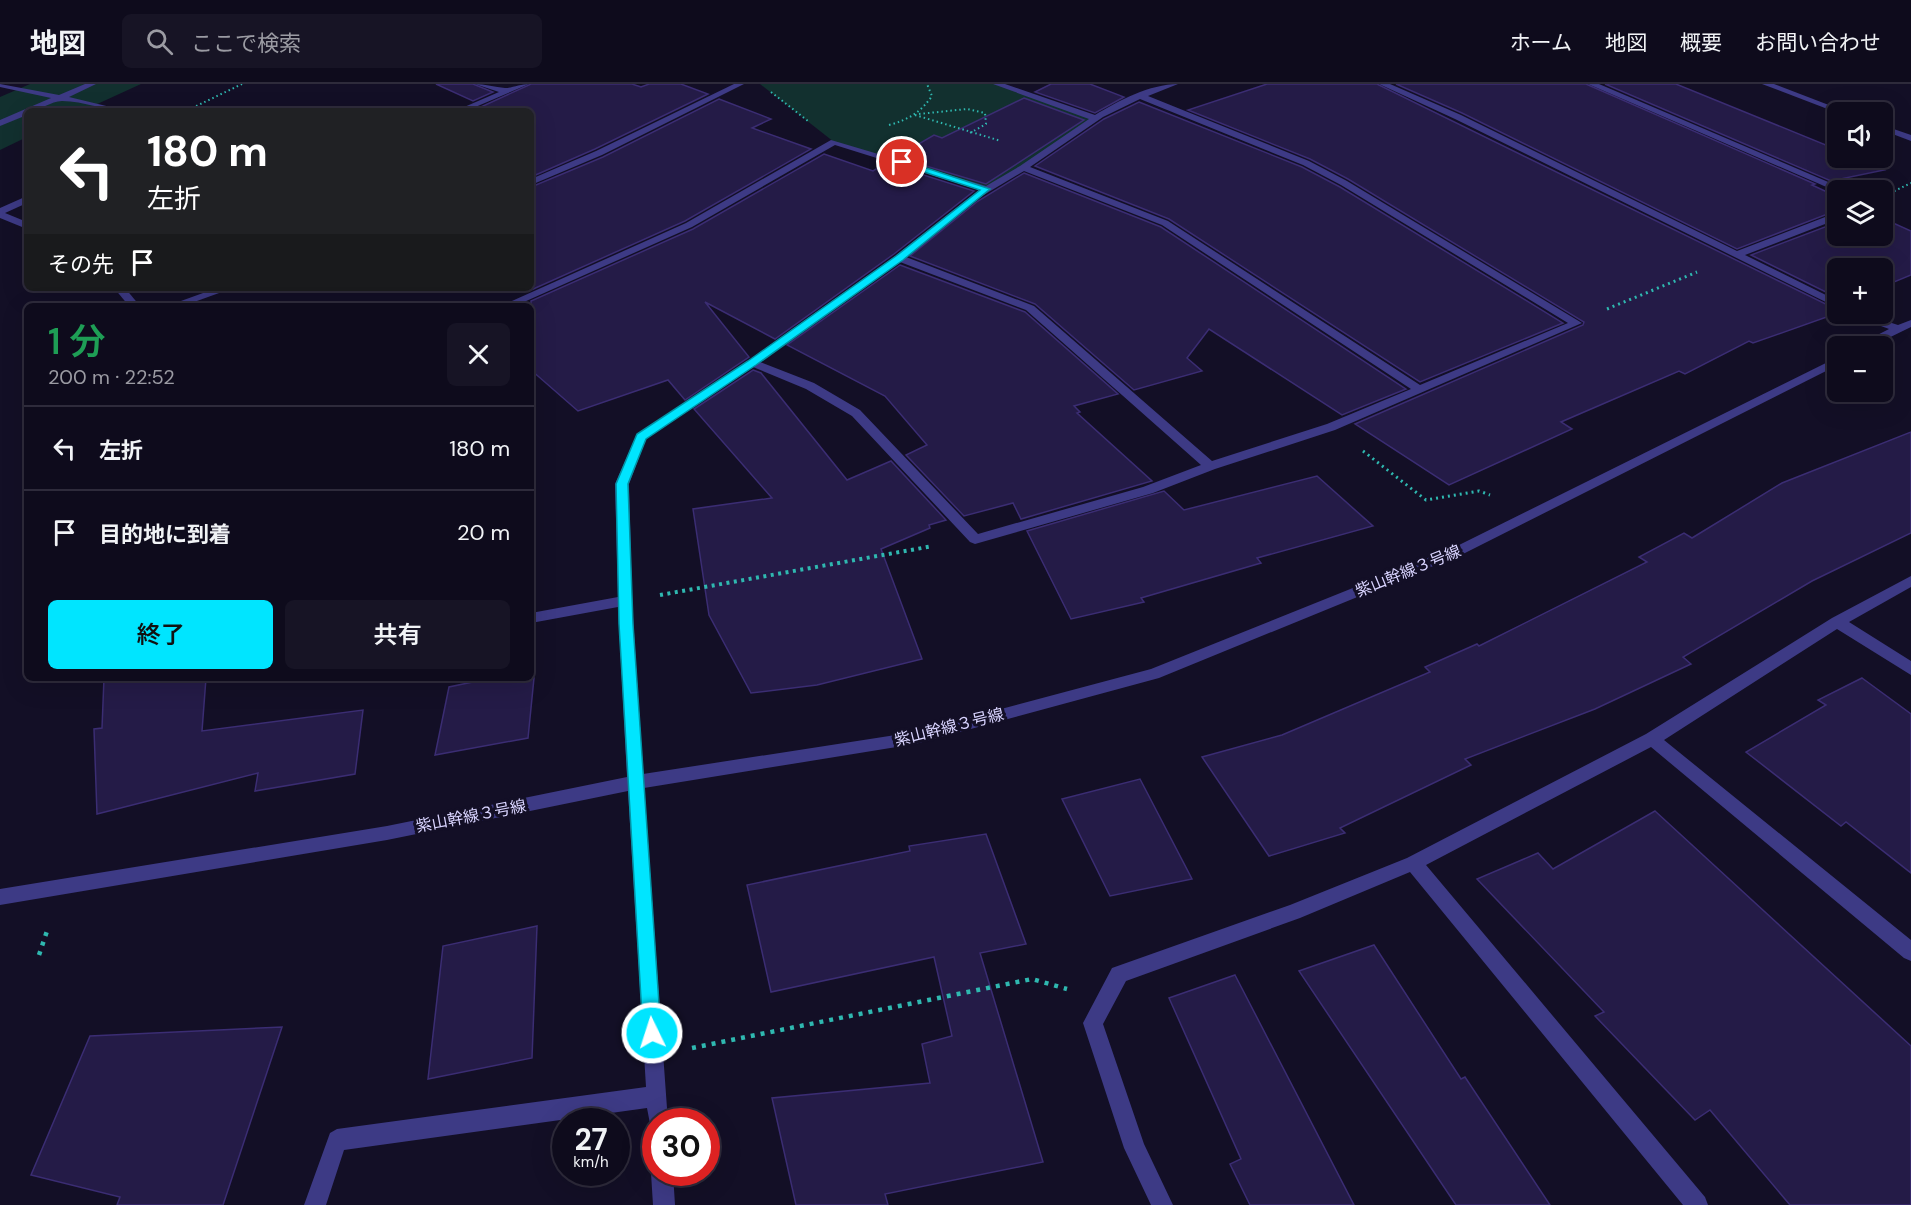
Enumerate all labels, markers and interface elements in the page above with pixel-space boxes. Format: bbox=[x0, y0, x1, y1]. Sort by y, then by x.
search box bbox=[122, 14, 542, 68]
text: 地図 bbox=[30, 25, 86, 62]
icon: search bbox=[143, 25, 176, 58]
text: ここで検索 bbox=[191, 29, 301, 58]
text: ホーム bbox=[1510, 29, 1572, 57]
text: 地図 bbox=[1605, 29, 1647, 57]
text: 概要 bbox=[1680, 29, 1722, 57]
text: お問い合わせ bbox=[1755, 29, 1881, 57]
map controls bbox=[1827, 102, 1893, 402]
button: sound bbox=[1827, 102, 1893, 168]
text: 180 m bbox=[147, 124, 268, 179]
icon: left bbox=[48, 132, 126, 210]
pin bbox=[876, 136, 927, 187]
icon: arrive bbox=[885, 145, 918, 178]
button: layers bbox=[1827, 180, 1893, 246]
text: 左折 bbox=[147, 181, 201, 216]
icon: arrive bbox=[126, 246, 159, 279]
text: その先 bbox=[48, 250, 114, 279]
button: + bbox=[1827, 258, 1893, 324]
text: 1 分 bbox=[48, 318, 105, 365]
button: close bbox=[447, 323, 510, 386]
button: − bbox=[1827, 336, 1893, 402]
text: 200 m · 22:52 bbox=[48, 364, 175, 390]
icon: left bbox=[48, 432, 81, 465]
text: 180 m bbox=[449, 434, 510, 463]
text: 左折 bbox=[99, 436, 143, 465]
icon: arrive bbox=[48, 516, 81, 549]
text: 20 m bbox=[457, 518, 510, 547]
text: 目的地に到着 bbox=[99, 520, 231, 549]
street label: 紫山幹線３号線 bbox=[1352, 540, 1464, 602]
button: 終了 bbox=[48, 600, 273, 669]
button: 共有 bbox=[285, 600, 510, 669]
street label: 紫山幹線３号線 bbox=[892, 703, 1006, 751]
street label: 紫山幹線３号線 bbox=[414, 795, 528, 837]
position arrow bbox=[620, 1001, 684, 1065]
speed limit sign: 30 bbox=[642, 1108, 720, 1186]
text: 27 bbox=[574, 1120, 608, 1159]
text: km/h bbox=[573, 1152, 609, 1172]

